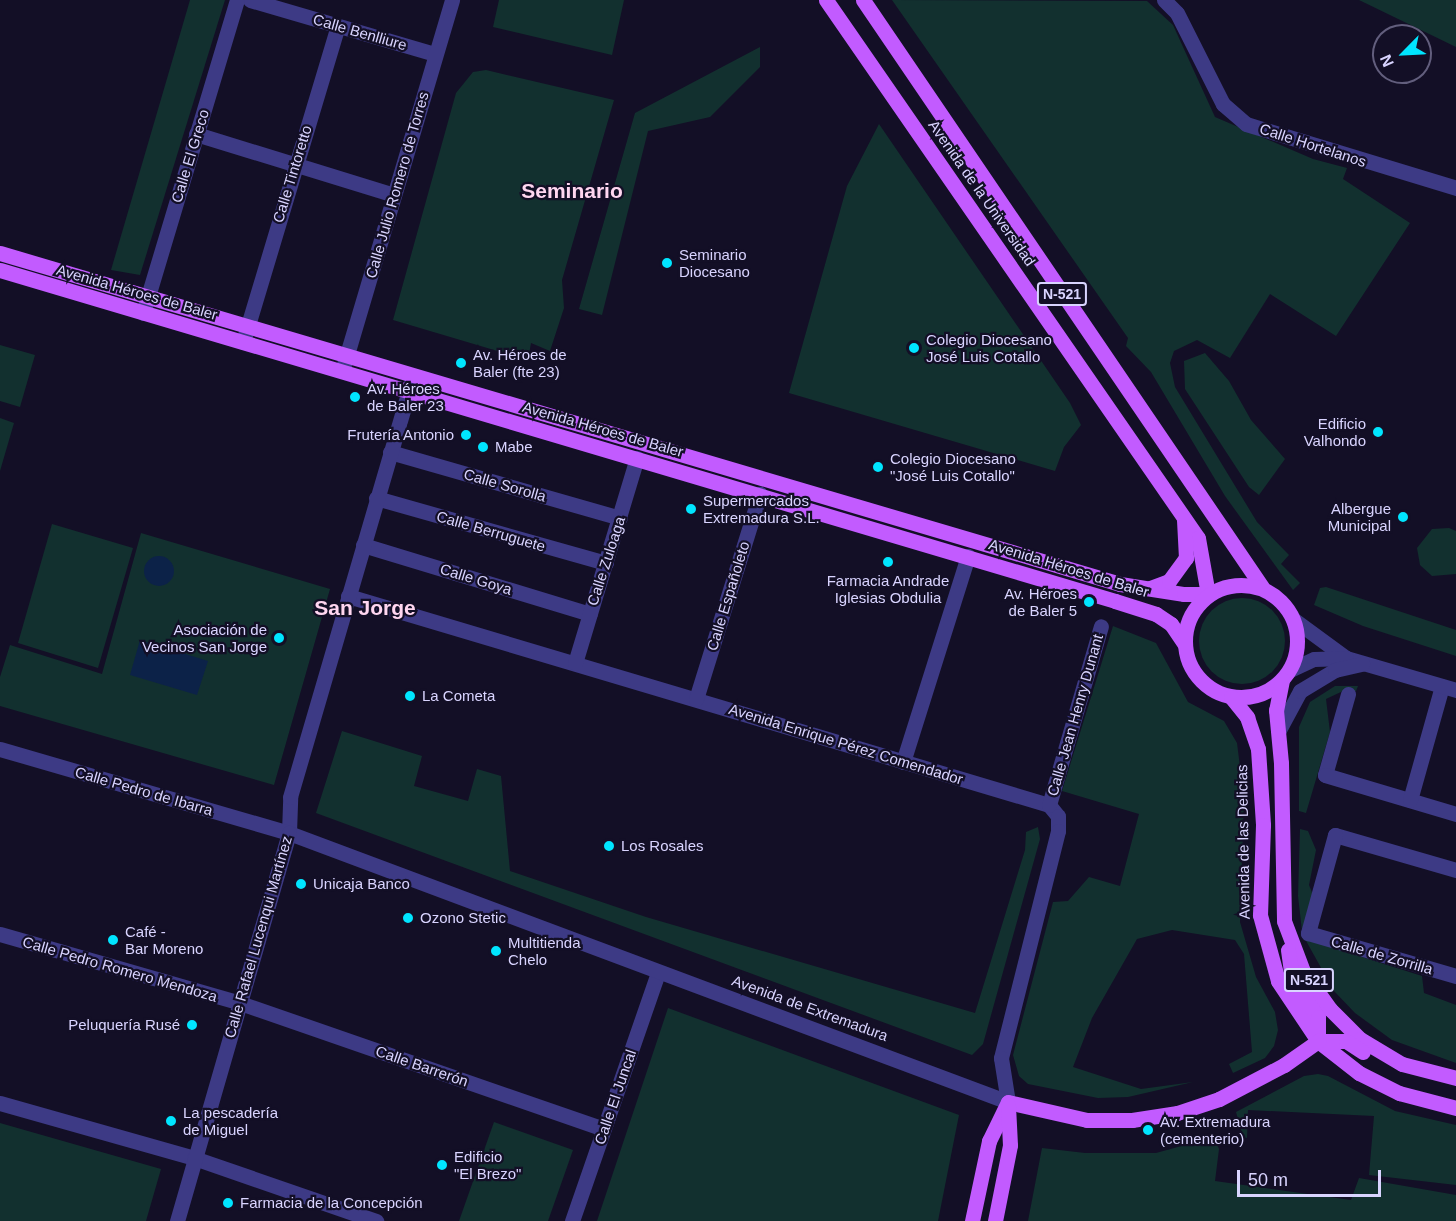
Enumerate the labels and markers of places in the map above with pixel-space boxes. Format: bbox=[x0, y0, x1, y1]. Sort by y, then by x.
place label: Seminario Diocesano bbox=[679, 245, 750, 280]
marker: Seminario Diocesano bbox=[660, 256, 674, 270]
place label: Colegio Diocesano José Luis Cotallo bbox=[926, 330, 1052, 365]
marker: Colegio Diocesano José Luis Cotallo bbox=[907, 341, 921, 355]
place label: Av. Héroes de Baler (fte 23) bbox=[473, 345, 567, 380]
marker: Av. Héroes de Baler (fte 23) bbox=[454, 356, 468, 370]
place label: Av. Héroes de Baler 23 bbox=[367, 379, 444, 414]
marker: Av. Héroes de Baler 23 bbox=[348, 390, 362, 404]
place label: Edificio Valhondo bbox=[1304, 414, 1366, 449]
marker: Edificio Valhondo bbox=[1371, 425, 1385, 439]
place label: Frutería Antonio bbox=[346, 426, 454, 444]
marker: Frutería Antonio bbox=[459, 428, 473, 442]
place label: Mabe bbox=[495, 438, 533, 456]
marker: Mabe bbox=[476, 440, 490, 454]
place label: Colegio Diocesano "José Luis Cotallo" bbox=[890, 449, 1016, 484]
marker: Colegio Diocesano "José Luis Cotallo" bbox=[871, 460, 885, 474]
place label: Supermercados Extremadura S.L. bbox=[703, 491, 820, 526]
place label: Albergue Municipal bbox=[1328, 499, 1391, 534]
marker: Supermercados Extremadura S.L. bbox=[684, 502, 698, 516]
marker: Albergue Municipal bbox=[1396, 510, 1410, 524]
marker: Farmacia Andrade Iglesias Obdulia bbox=[881, 555, 895, 569]
place label: Farmacia Andrade Iglesias Obdulia bbox=[826, 571, 950, 606]
place label: Av. Héroes de Baler 5 bbox=[1004, 584, 1077, 619]
marker: Av. Héroes de Baler 5 bbox=[1082, 595, 1096, 609]
place label: Asociación de Vecinos San Jorge bbox=[142, 620, 267, 655]
marker: Asociación de Vecinos San Jorge bbox=[272, 631, 286, 645]
place label: La Cometa bbox=[422, 687, 495, 705]
marker: La Cometa bbox=[403, 689, 417, 703]
place label: Los Rosales bbox=[621, 837, 704, 855]
marker: Los Rosales bbox=[602, 839, 616, 853]
place label: Unicaja Banco bbox=[313, 875, 410, 893]
marker: Unicaja Banco bbox=[294, 877, 308, 891]
place label: Ozono Stetic bbox=[420, 909, 506, 927]
marker: Ozono Stetic bbox=[401, 911, 415, 925]
place label: Café - Bar Moreno bbox=[125, 922, 203, 957]
marker: Café - Bar Moreno bbox=[106, 933, 120, 947]
place label: Multitienda Chelo bbox=[508, 933, 581, 968]
marker: Multitienda Chelo bbox=[489, 944, 503, 958]
place label: Peluquería Rusé bbox=[68, 1016, 180, 1034]
marker: Peluquería Rusé bbox=[185, 1018, 199, 1032]
place label: La pescadería de Miguel bbox=[183, 1103, 278, 1138]
place label: Av. Extremadura (cementerio) bbox=[1160, 1112, 1270, 1147]
marker: La pescadería de Miguel bbox=[164, 1114, 178, 1128]
marker: Av. Extremadura (cementerio) bbox=[1141, 1123, 1155, 1137]
place label: Edificio "El Brezo" bbox=[454, 1147, 521, 1182]
marker: Edificio "El Brezo" bbox=[435, 1158, 449, 1172]
place label: Farmacia de la Concepción bbox=[240, 1194, 423, 1212]
marker: Farmacia de la Concepción bbox=[221, 1196, 235, 1210]

